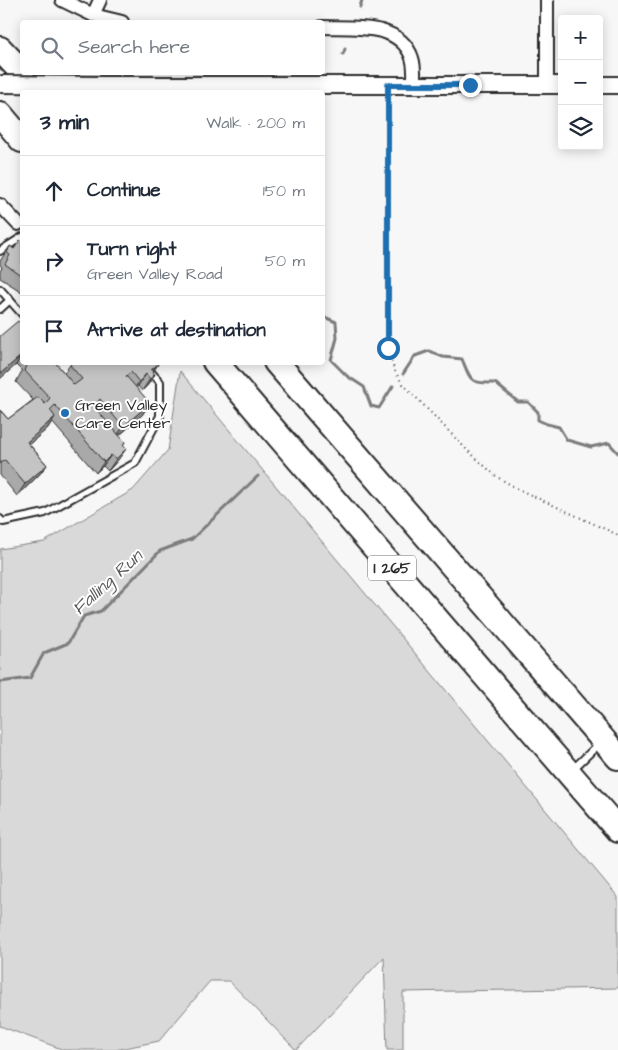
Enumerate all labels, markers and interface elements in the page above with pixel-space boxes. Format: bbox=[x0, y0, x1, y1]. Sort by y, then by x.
map controls bbox=[558, 15, 603, 150]
button: + bbox=[558, 15, 603, 60]
search box bbox=[20, 20, 325, 75]
icon: search bbox=[38, 34, 66, 62]
text: Search here bbox=[78, 34, 190, 61]
button: − bbox=[558, 60, 603, 105]
route end bbox=[459, 74, 482, 97]
button: layers bbox=[558, 105, 603, 150]
text: 3 min bbox=[40, 108, 89, 137]
text: Walk · 200 m bbox=[206, 112, 305, 134]
icon: ahead bbox=[40, 177, 68, 205]
text: Continue bbox=[87, 177, 161, 204]
text: 150 m bbox=[263, 180, 305, 202]
text: Turn right bbox=[87, 236, 176, 263]
icon: right bbox=[40, 247, 68, 275]
text: 50 m bbox=[265, 250, 305, 272]
text: Green Valley Road bbox=[87, 263, 222, 285]
icon: arrive bbox=[40, 317, 68, 345]
text: Arrive at destination bbox=[87, 317, 266, 344]
route start bbox=[377, 337, 400, 360]
place label: Green Valley Care Center bbox=[75, 394, 170, 434]
marker: Green Valley Care Center bbox=[59, 407, 71, 419]
water label: Falling Run bbox=[67, 543, 150, 621]
road number: I 265 bbox=[368, 556, 416, 580]

